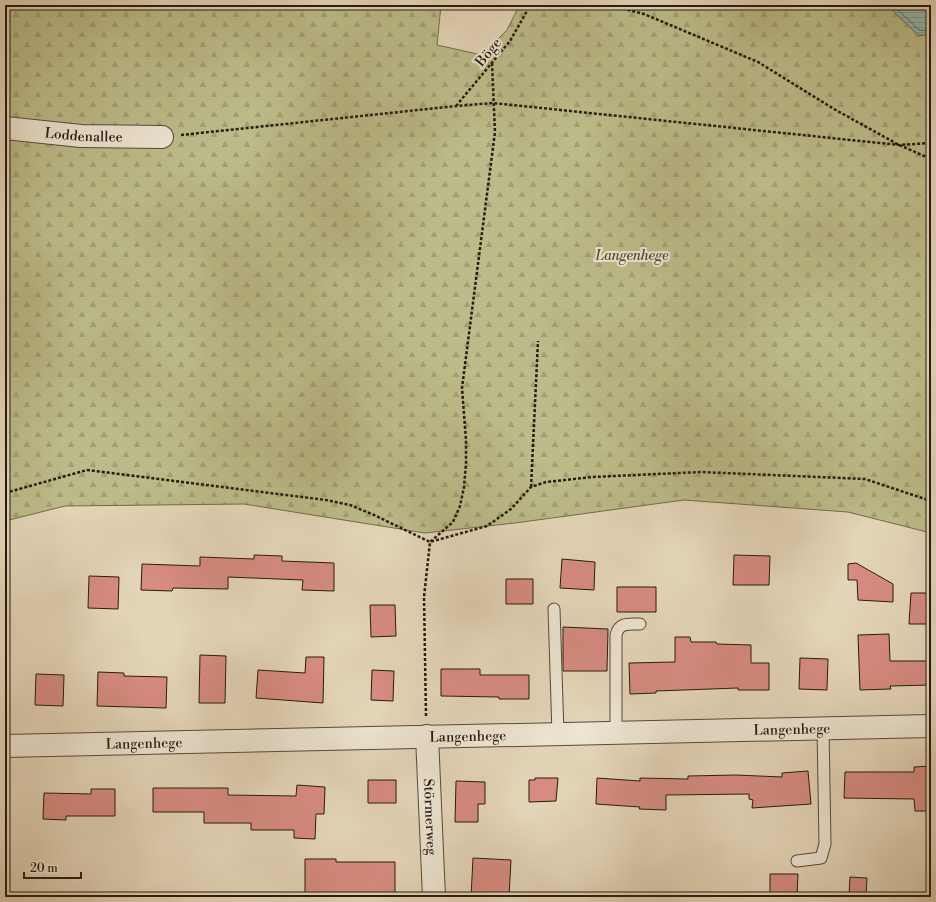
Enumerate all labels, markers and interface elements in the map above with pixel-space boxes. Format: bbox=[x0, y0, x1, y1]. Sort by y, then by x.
street label: Böge bbox=[471, 35, 506, 71]
street label: Loddenallee bbox=[44, 124, 123, 147]
park label: Langenhege bbox=[595, 247, 669, 265]
street label: Langenhege bbox=[753, 720, 830, 740]
street label: Langenhege bbox=[429, 727, 507, 747]
street label: Langenhege bbox=[105, 734, 183, 754]
street label: Störmerweg bbox=[419, 778, 440, 857]
scale bar bbox=[24, 854, 81, 880]
text: 20 m bbox=[30, 861, 58, 876]

